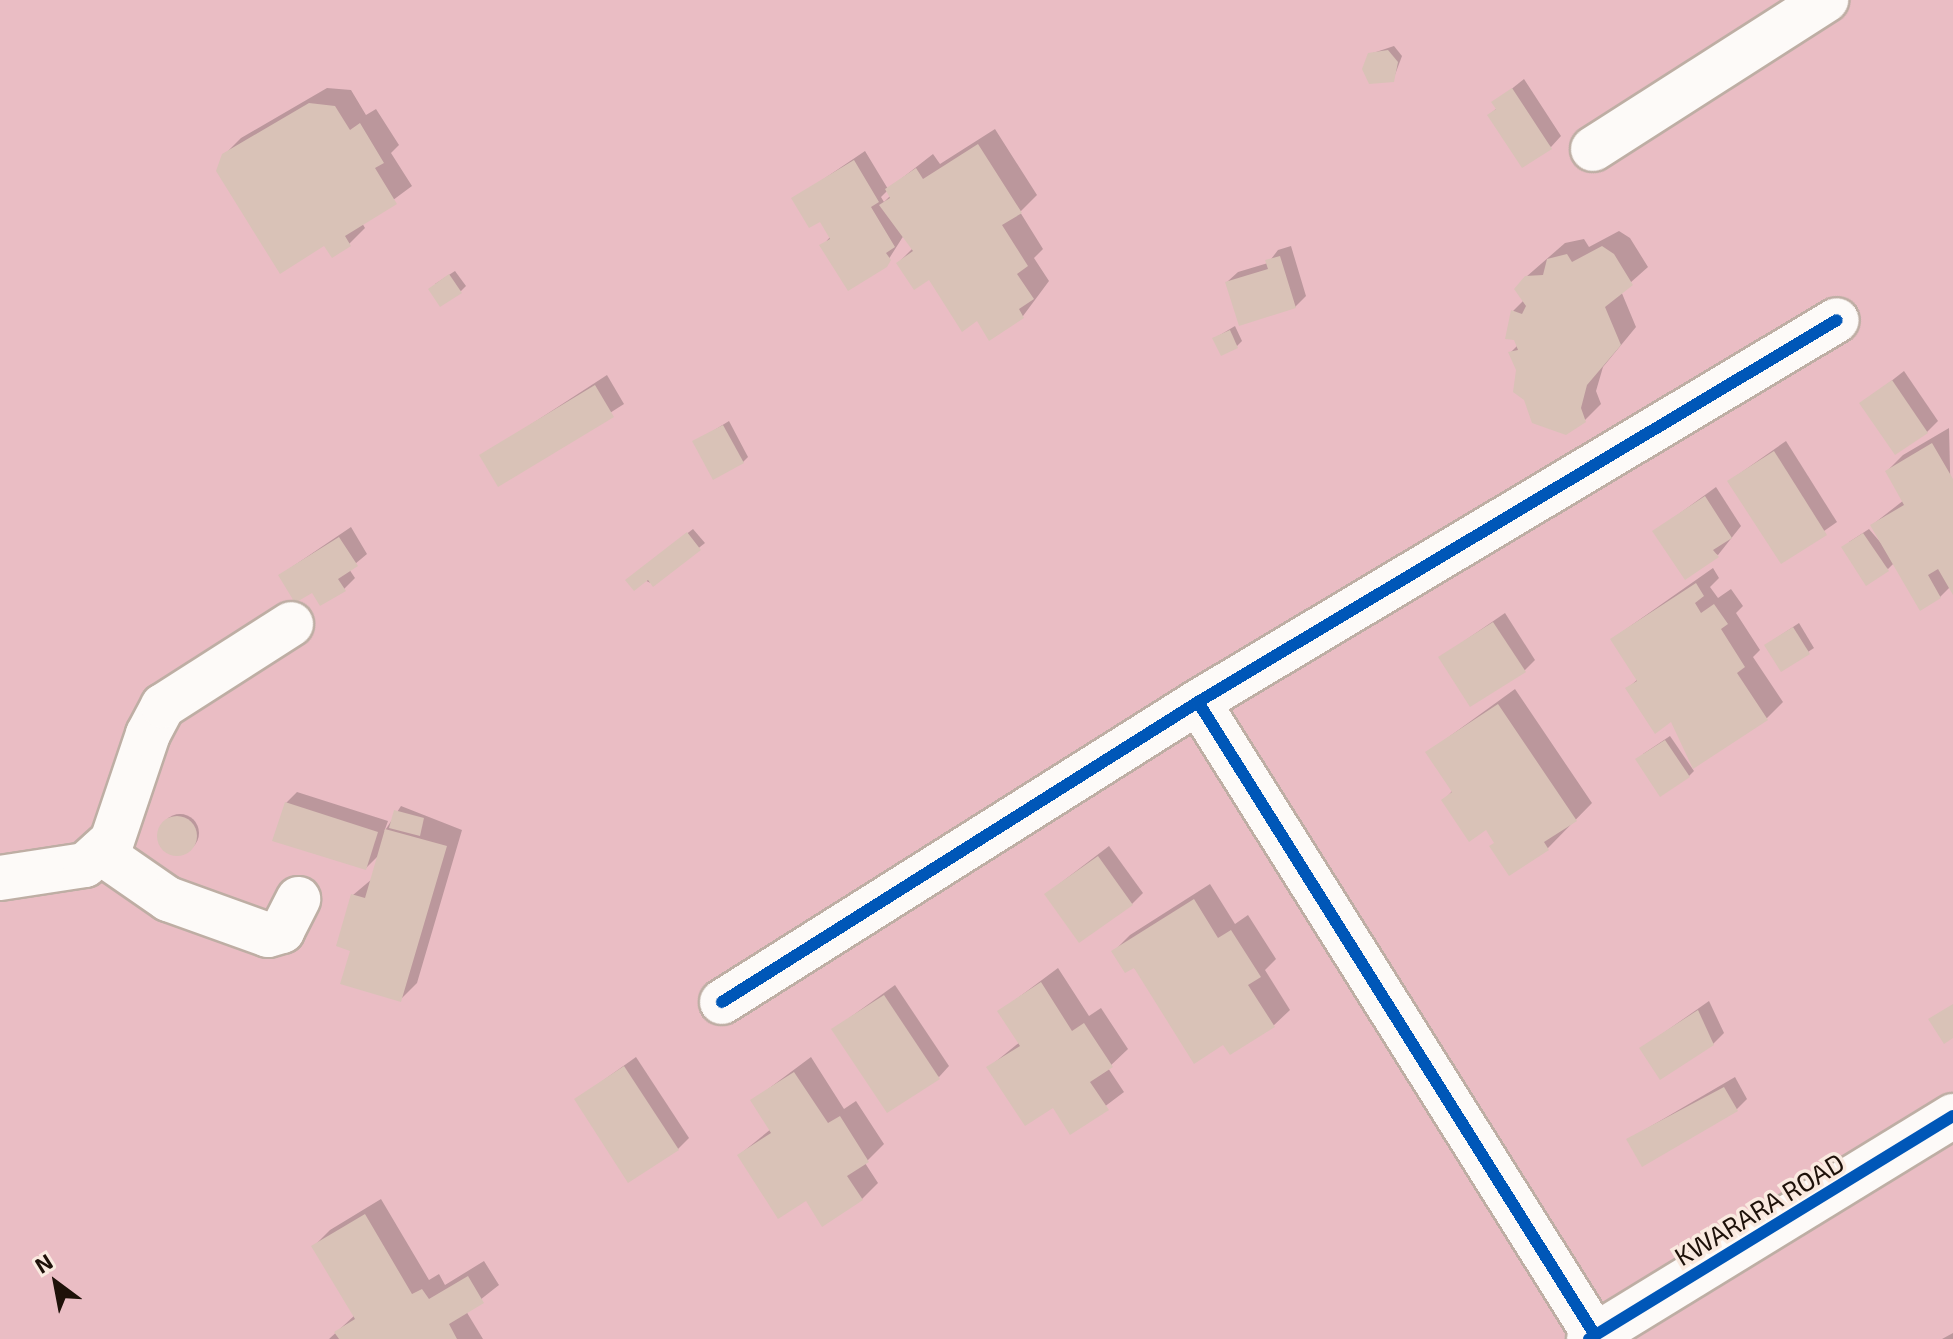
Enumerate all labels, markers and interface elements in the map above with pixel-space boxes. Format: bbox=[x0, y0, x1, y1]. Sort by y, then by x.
street label: KWARARA ROAD bbox=[1668, 1146, 1850, 1272]
north arrow bbox=[16, 1243, 96, 1323]
text: N bbox=[30, 1247, 57, 1278]

